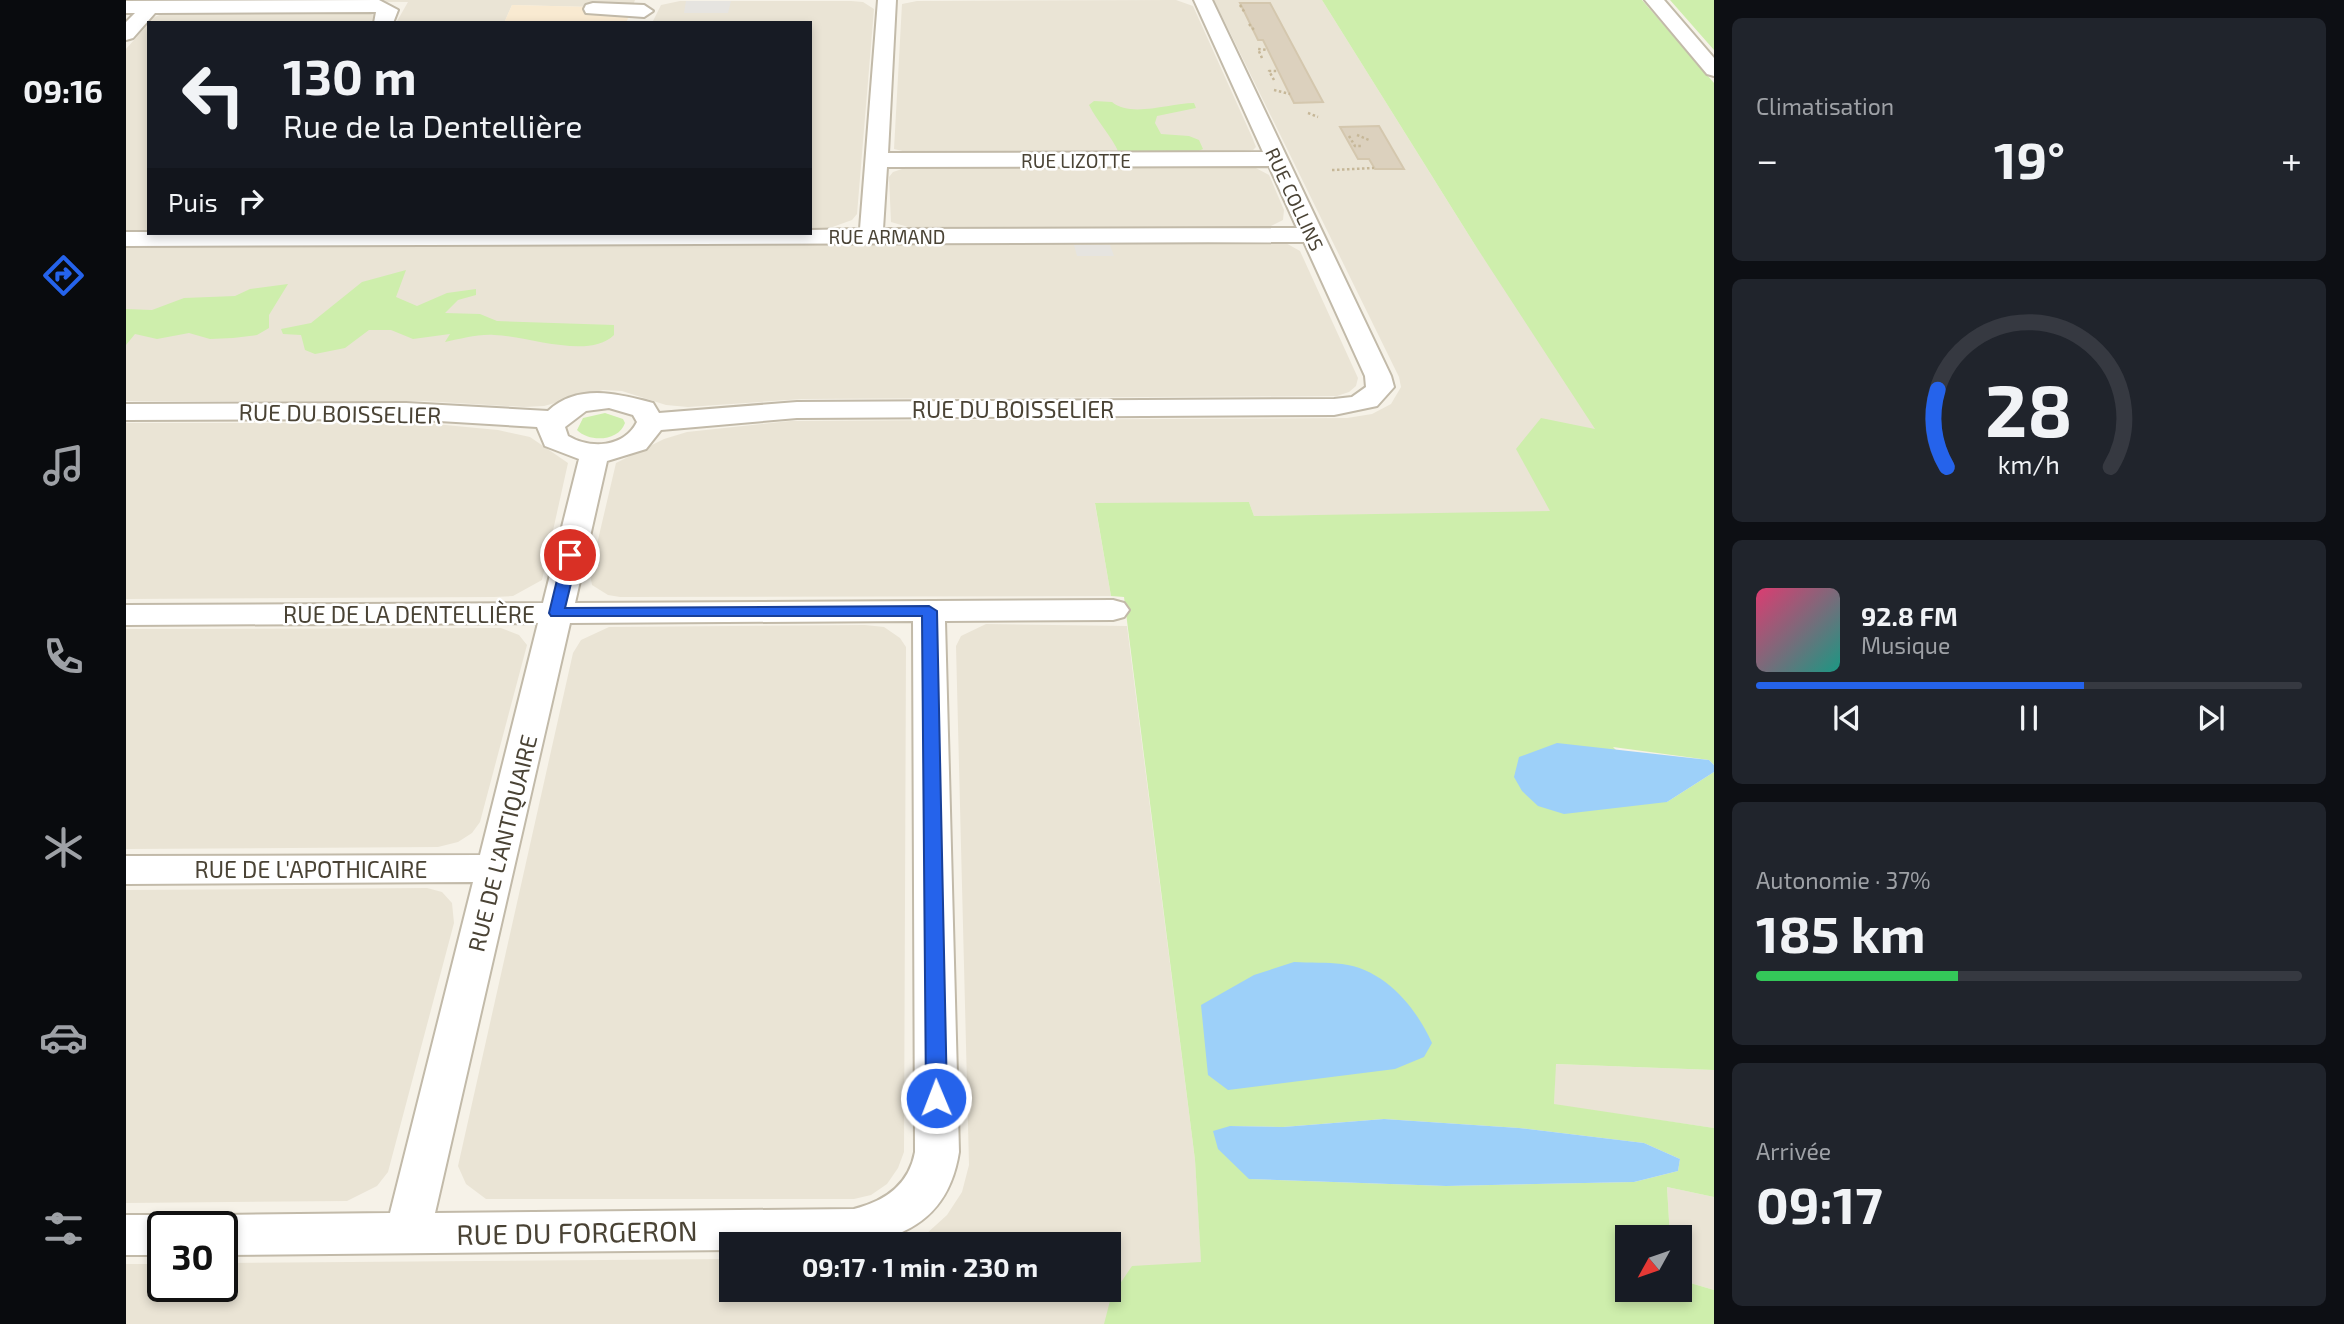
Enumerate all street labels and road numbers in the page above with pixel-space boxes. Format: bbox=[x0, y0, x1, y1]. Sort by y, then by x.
street label: RUE COLLINS bbox=[1261, 144, 1329, 254]
street label: RUE LIZOTTE bbox=[1021, 149, 1131, 172]
street label: RUE ARMAND bbox=[829, 225, 945, 248]
street label: RUE DU BOISSELIER bbox=[912, 395, 1114, 423]
street label: RUE DU BOISSELIER bbox=[238, 397, 442, 429]
street label: RUE DE LA DENTELLIÈRE bbox=[283, 600, 535, 628]
street label: RUE DE L'ANTIQUAIRE bbox=[461, 732, 543, 954]
street label: RUE DE L'APOTHICAIRE bbox=[195, 855, 427, 883]
street label: RUE DU FORGERON bbox=[456, 1213, 698, 1251]

